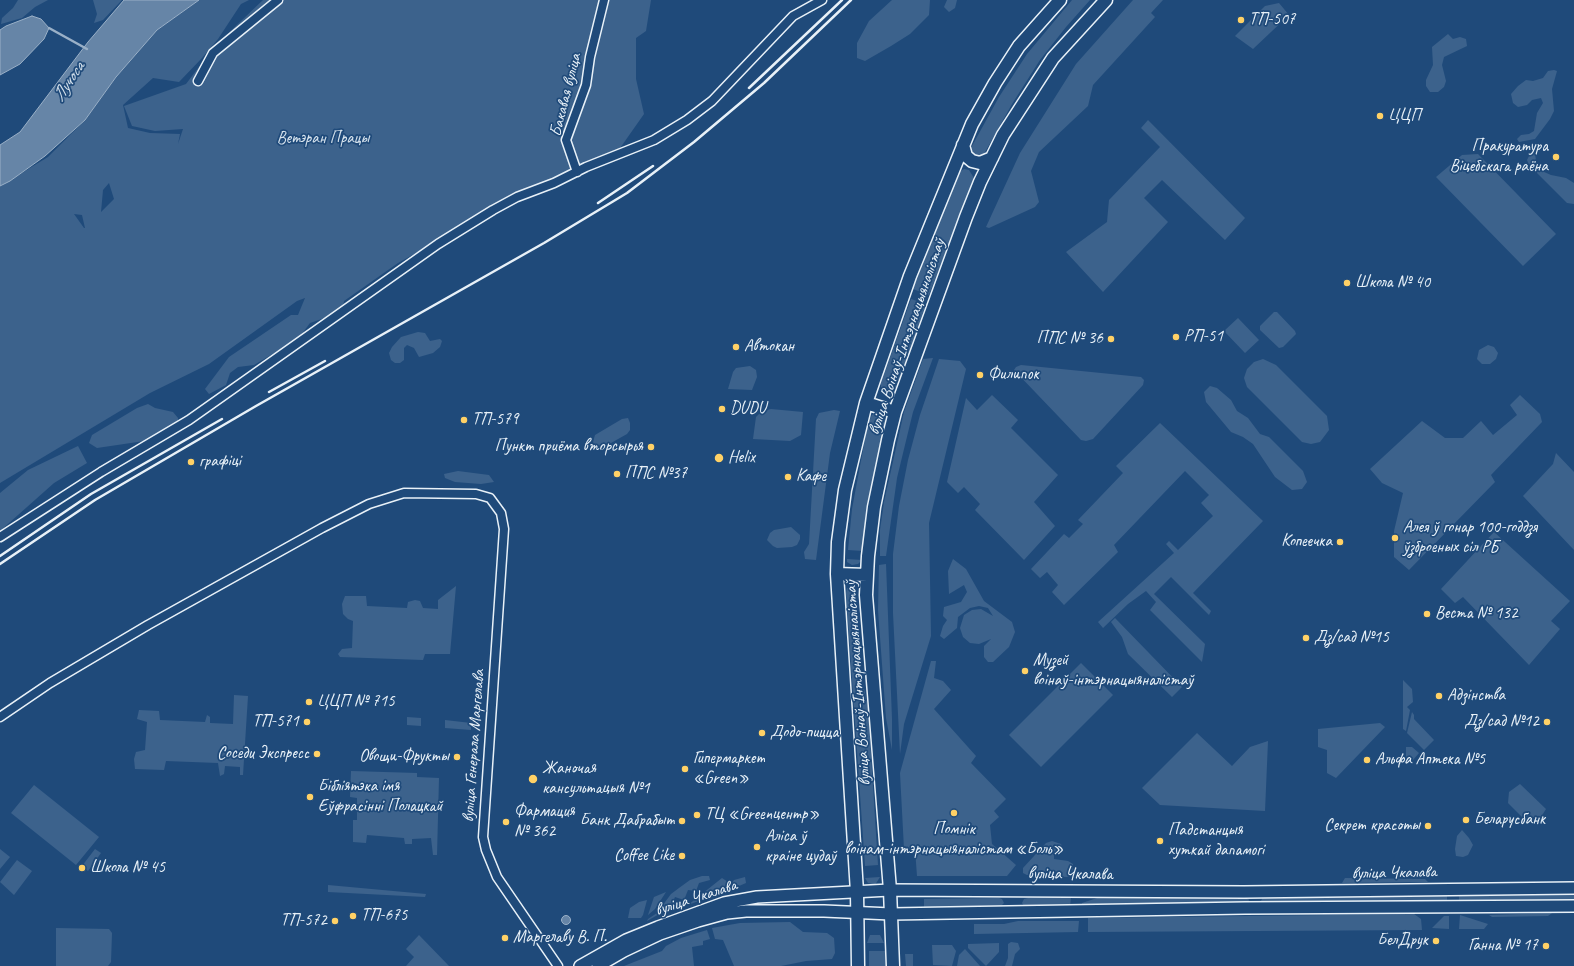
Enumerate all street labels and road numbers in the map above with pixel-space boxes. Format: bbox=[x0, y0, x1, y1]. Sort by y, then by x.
street label: Бакавая вуліца bbox=[546, 51, 586, 139]
street label: вуліца Воінаў-Інтэрнацыяналістаў bbox=[864, 236, 950, 438]
street label: вуліца Воінаў-Інтэрнацыяналістаў bbox=[841, 580, 875, 786]
street label: вуліца Генерала Маргелава bbox=[458, 669, 490, 823]
street label: вуліца Чкалава bbox=[1351, 862, 1437, 884]
street label: вуліца Чкалава bbox=[1028, 865, 1112, 885]
street label: вуліца Чкалава bbox=[653, 875, 739, 921]

